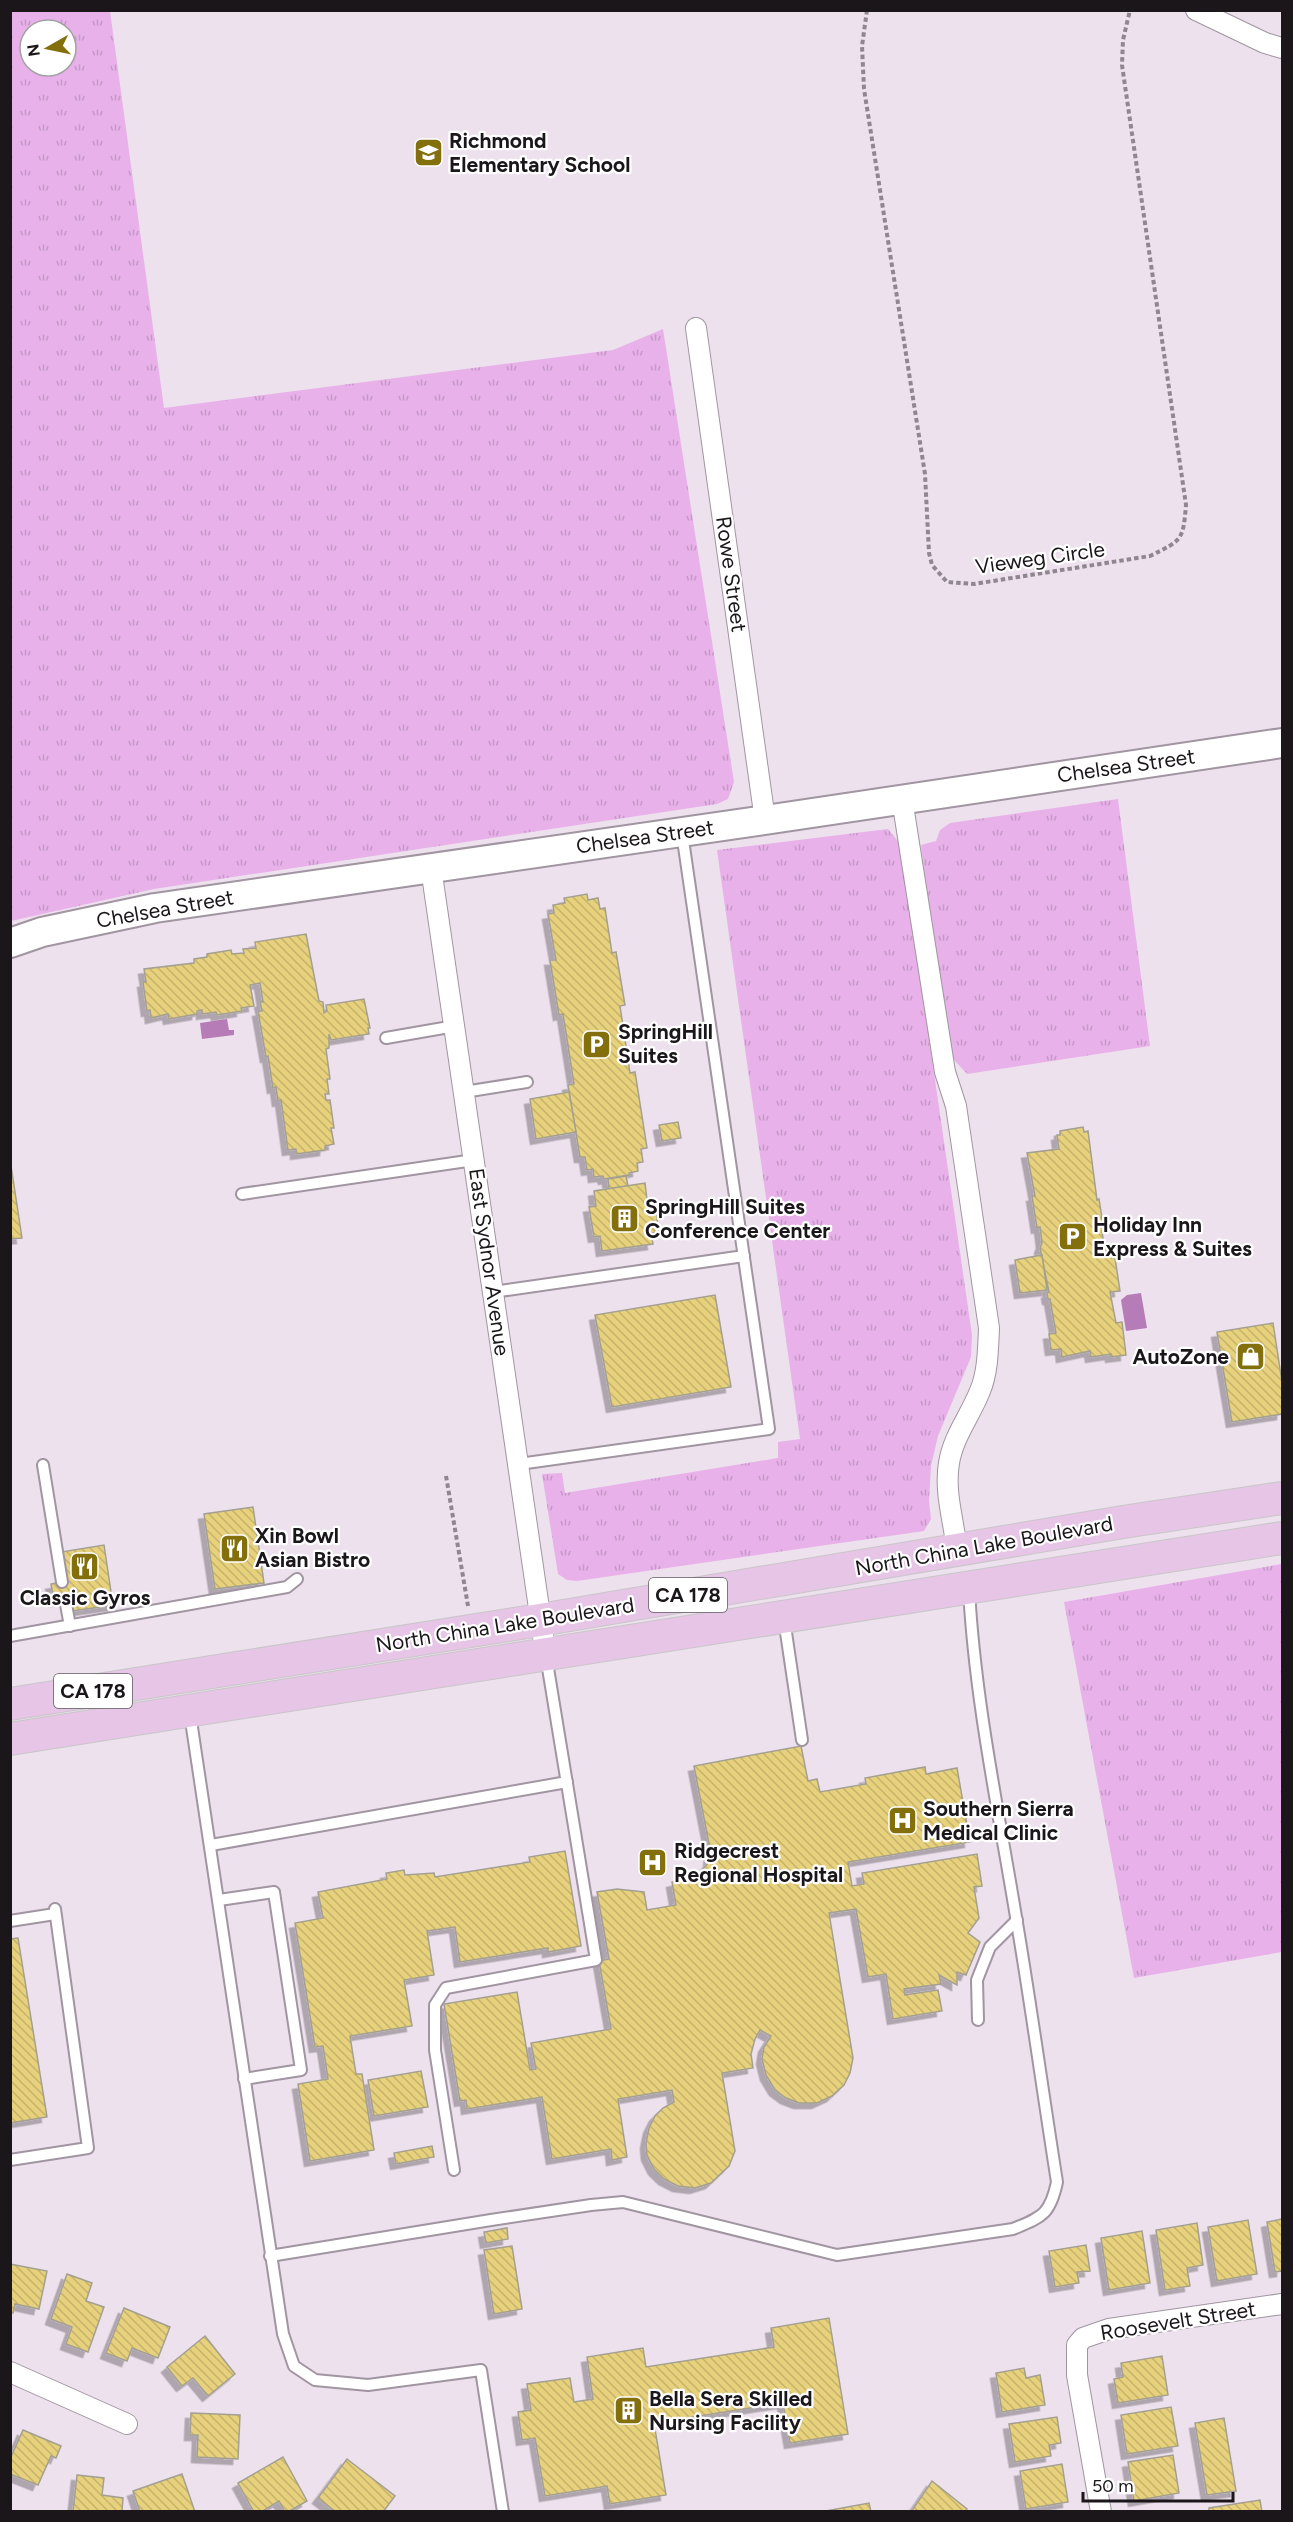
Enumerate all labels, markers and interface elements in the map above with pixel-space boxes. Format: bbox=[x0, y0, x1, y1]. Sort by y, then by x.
north arrow bbox=[18, 18, 78, 78]
text: N bbox=[23, 43, 44, 58]
place label: Richmond Elementary School bbox=[449, 128, 630, 177]
school or university icon: Richmond Elementary School bbox=[412, 137, 444, 169]
street label: Rowe Street bbox=[711, 514, 752, 634]
street label: Vieweg Circle bbox=[974, 536, 1106, 579]
street label: Chelsea Street bbox=[1055, 743, 1196, 788]
street label: Chelsea Street bbox=[574, 814, 715, 859]
street label: Chelsea Street bbox=[94, 884, 236, 933]
place label: SpringHill Suites bbox=[618, 1019, 713, 1068]
parking icon: SpringHill Suites bbox=[581, 1028, 613, 1060]
street label: East Sydnor Avenue bbox=[464, 1166, 515, 1357]
place label: SpringHill Suites Conference Center bbox=[645, 1194, 830, 1243]
building icon: SpringHill Suites Conference Center bbox=[608, 1203, 640, 1235]
place label: Holiday Inn Express & Suites bbox=[1093, 1212, 1252, 1261]
parking icon: Holiday Inn Express & Suites bbox=[1056, 1221, 1088, 1253]
shop icon: AutoZone bbox=[1234, 1341, 1266, 1373]
place label: AutoZone bbox=[1133, 1344, 1229, 1369]
street label: North China Lake Boulevard bbox=[853, 1511, 1115, 1581]
place label: Xin Bowl Asian Bistro bbox=[255, 1523, 370, 1572]
restaurant icon: Xin Bowl Asian Bistro bbox=[218, 1532, 250, 1564]
restaurant icon: Classic Gyros bbox=[69, 1551, 101, 1583]
road number: CA 178 bbox=[649, 1578, 727, 1612]
place label: Classic Gyros bbox=[20, 1585, 151, 1610]
street label: North China Lake Boulevard bbox=[374, 1592, 636, 1657]
road number: CA 178 bbox=[54, 1674, 132, 1708]
place label: Southern Sierra Medical Clinic bbox=[923, 1796, 1074, 1845]
hospital icon: Southern Sierra Medical Clinic bbox=[886, 1805, 918, 1837]
place label: Ridgecrest Regional Hospital bbox=[674, 1838, 843, 1887]
hospital icon: Ridgecrest Regional Hospital bbox=[637, 1847, 669, 1879]
street label: Roosevelt Street bbox=[1098, 2296, 1258, 2345]
place label: Bella Sera Skilled Nursing Facility bbox=[649, 2386, 813, 2435]
building icon: Bella Sera Skilled Nursing Facility bbox=[612, 2395, 644, 2427]
scale bar bbox=[1083, 2465, 1233, 2503]
text: 50 m bbox=[1092, 2475, 1134, 2497]

